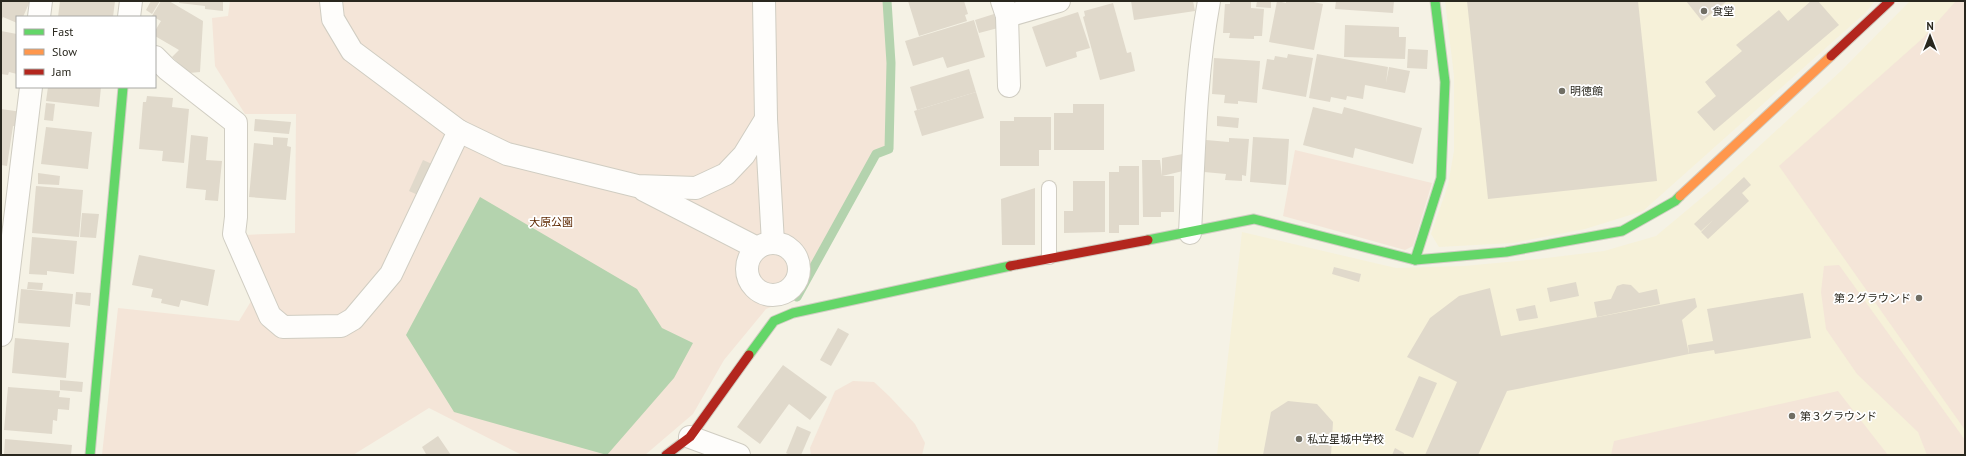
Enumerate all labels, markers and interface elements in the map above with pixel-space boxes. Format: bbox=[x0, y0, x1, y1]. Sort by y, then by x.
place label: 食堂 bbox=[1712, 4, 1734, 18]
marker: 食堂 bbox=[1699, 6, 1709, 16]
legend bbox=[16, 16, 156, 88]
north arrow bbox=[1910, 16, 1950, 56]
text: N bbox=[1926, 19, 1934, 33]
text: Fast bbox=[52, 24, 73, 39]
text: Slow bbox=[52, 44, 77, 59]
text: Jam bbox=[51, 64, 71, 79]
place label: 明徳館 bbox=[1570, 84, 1603, 98]
marker: 明徳館 bbox=[1557, 86, 1567, 96]
park label: 大原公園 bbox=[529, 215, 573, 229]
place label: 第２グラウンド bbox=[1834, 291, 1911, 305]
marker: 第２グラウンド bbox=[1914, 293, 1924, 303]
place label: 第３グラウンド bbox=[1800, 409, 1877, 423]
marker: 第３グラウンド bbox=[1787, 411, 1797, 421]
place label: 私立星城中学校 bbox=[1307, 432, 1384, 446]
marker: 私立星城中学校 bbox=[1294, 434, 1304, 444]

